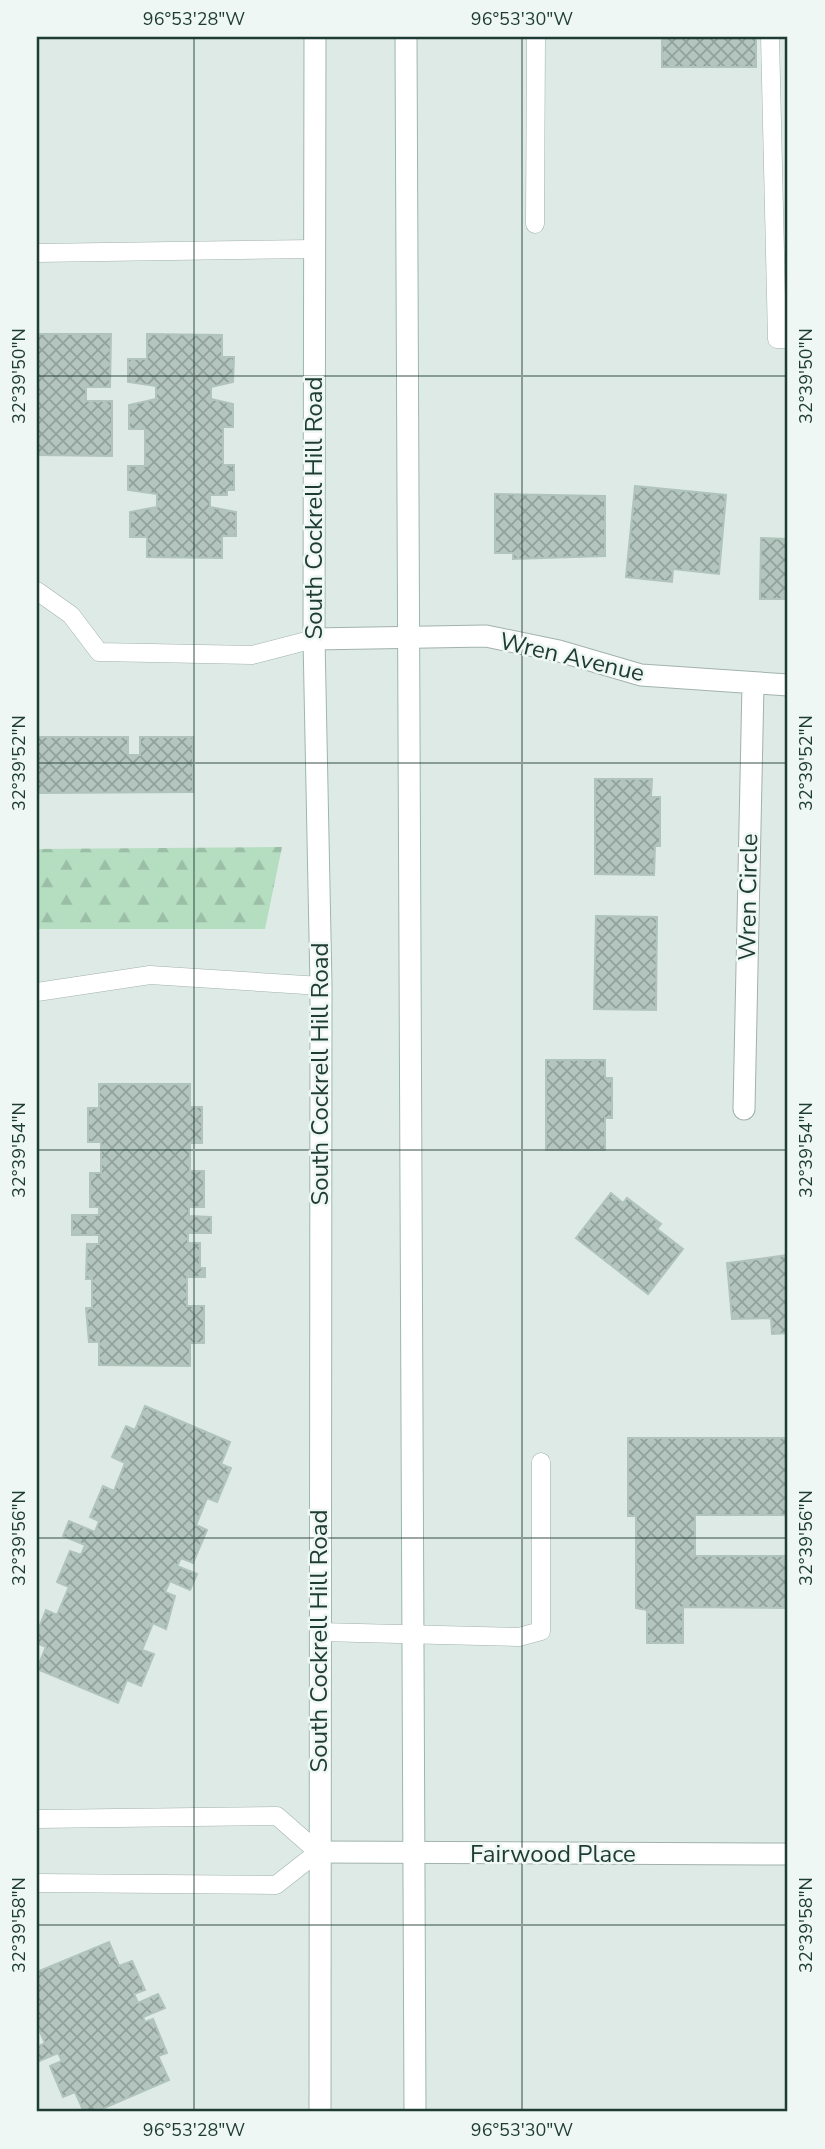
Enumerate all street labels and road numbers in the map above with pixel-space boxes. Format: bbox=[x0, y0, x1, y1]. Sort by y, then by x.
street label: South Cockrell Hill Road bbox=[298, 376, 330, 640]
street label: Wren Avenue bbox=[496, 625, 648, 689]
street label: Wren Circle bbox=[731, 833, 765, 961]
street label: South Cockrell Hill Road bbox=[304, 942, 336, 1206]
street label: South Cockrell Hill Road bbox=[303, 1509, 335, 1773]
street label: Fairwood Place bbox=[470, 1838, 636, 1870]

